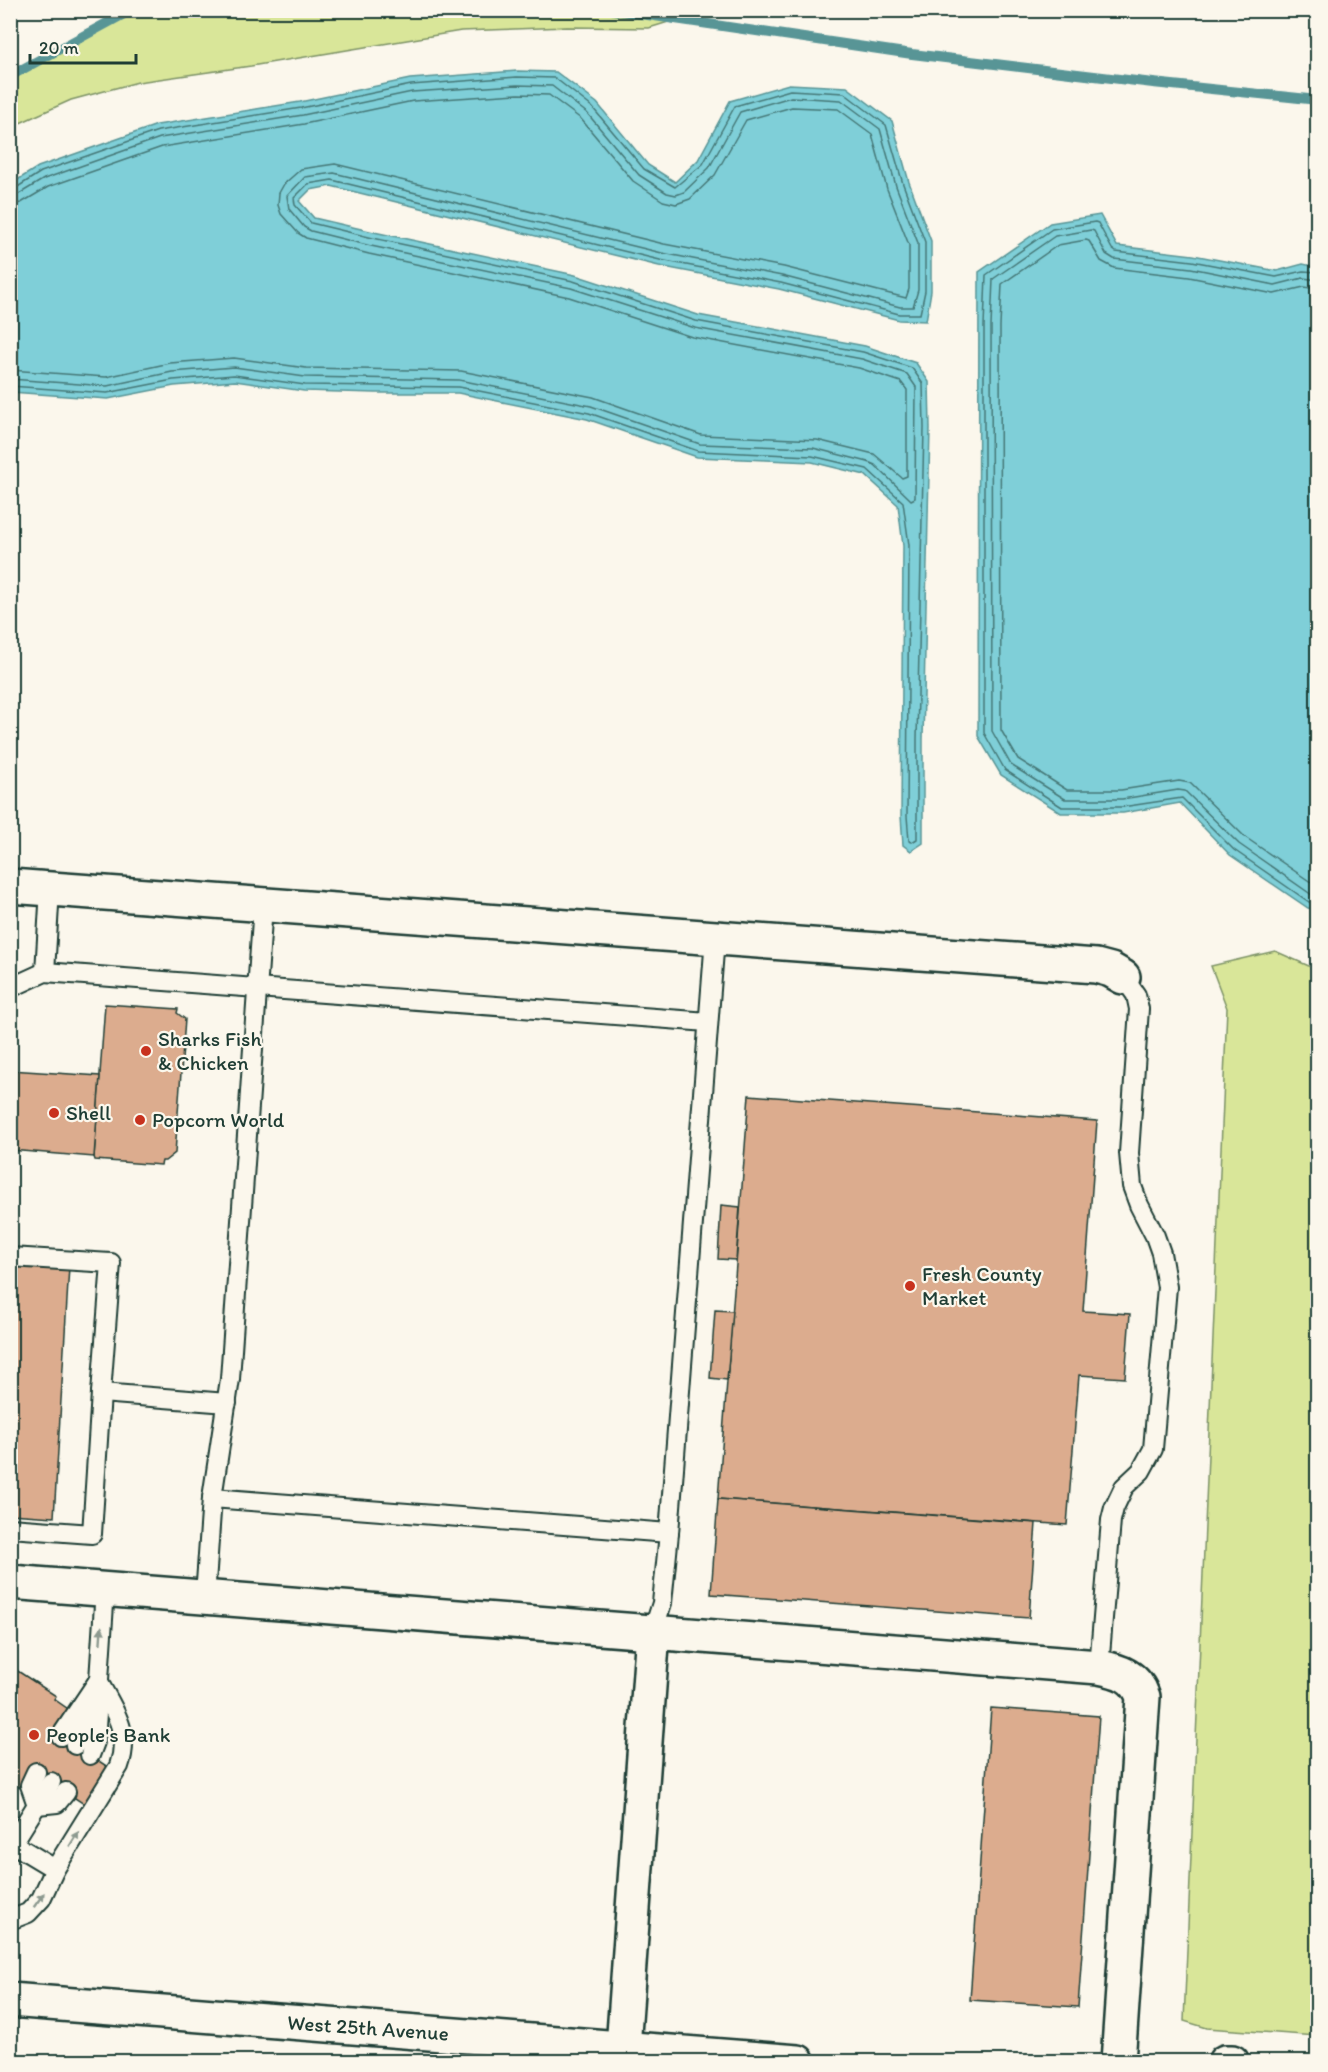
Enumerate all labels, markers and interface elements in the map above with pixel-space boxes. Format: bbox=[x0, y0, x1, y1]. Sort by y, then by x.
scale bar bbox=[30, 27, 136, 65]
text: 20 m bbox=[39, 37, 79, 59]
place label: Sharks Fish & Chicken bbox=[158, 1026, 262, 1075]
marker: Sharks Fish & Chicken bbox=[139, 1044, 153, 1058]
place label: Shell bbox=[66, 1100, 111, 1125]
marker: Shell bbox=[47, 1106, 61, 1120]
place label: Popcorn World bbox=[152, 1107, 285, 1132]
marker: Popcorn World bbox=[133, 1113, 147, 1127]
place label: Fresh County Market bbox=[922, 1261, 1042, 1310]
marker: Fresh County Market bbox=[903, 1279, 917, 1293]
one-way arrow bbox=[97, 1626, 106, 1645]
place label: People's Bank bbox=[46, 1722, 171, 1747]
marker: People's Bank bbox=[27, 1728, 41, 1742]
one-way arrow bbox=[69, 1831, 80, 1847]
one-way arrow bbox=[32, 1893, 44, 1908]
street label: West 25th Avenue bbox=[286, 2009, 450, 2046]

